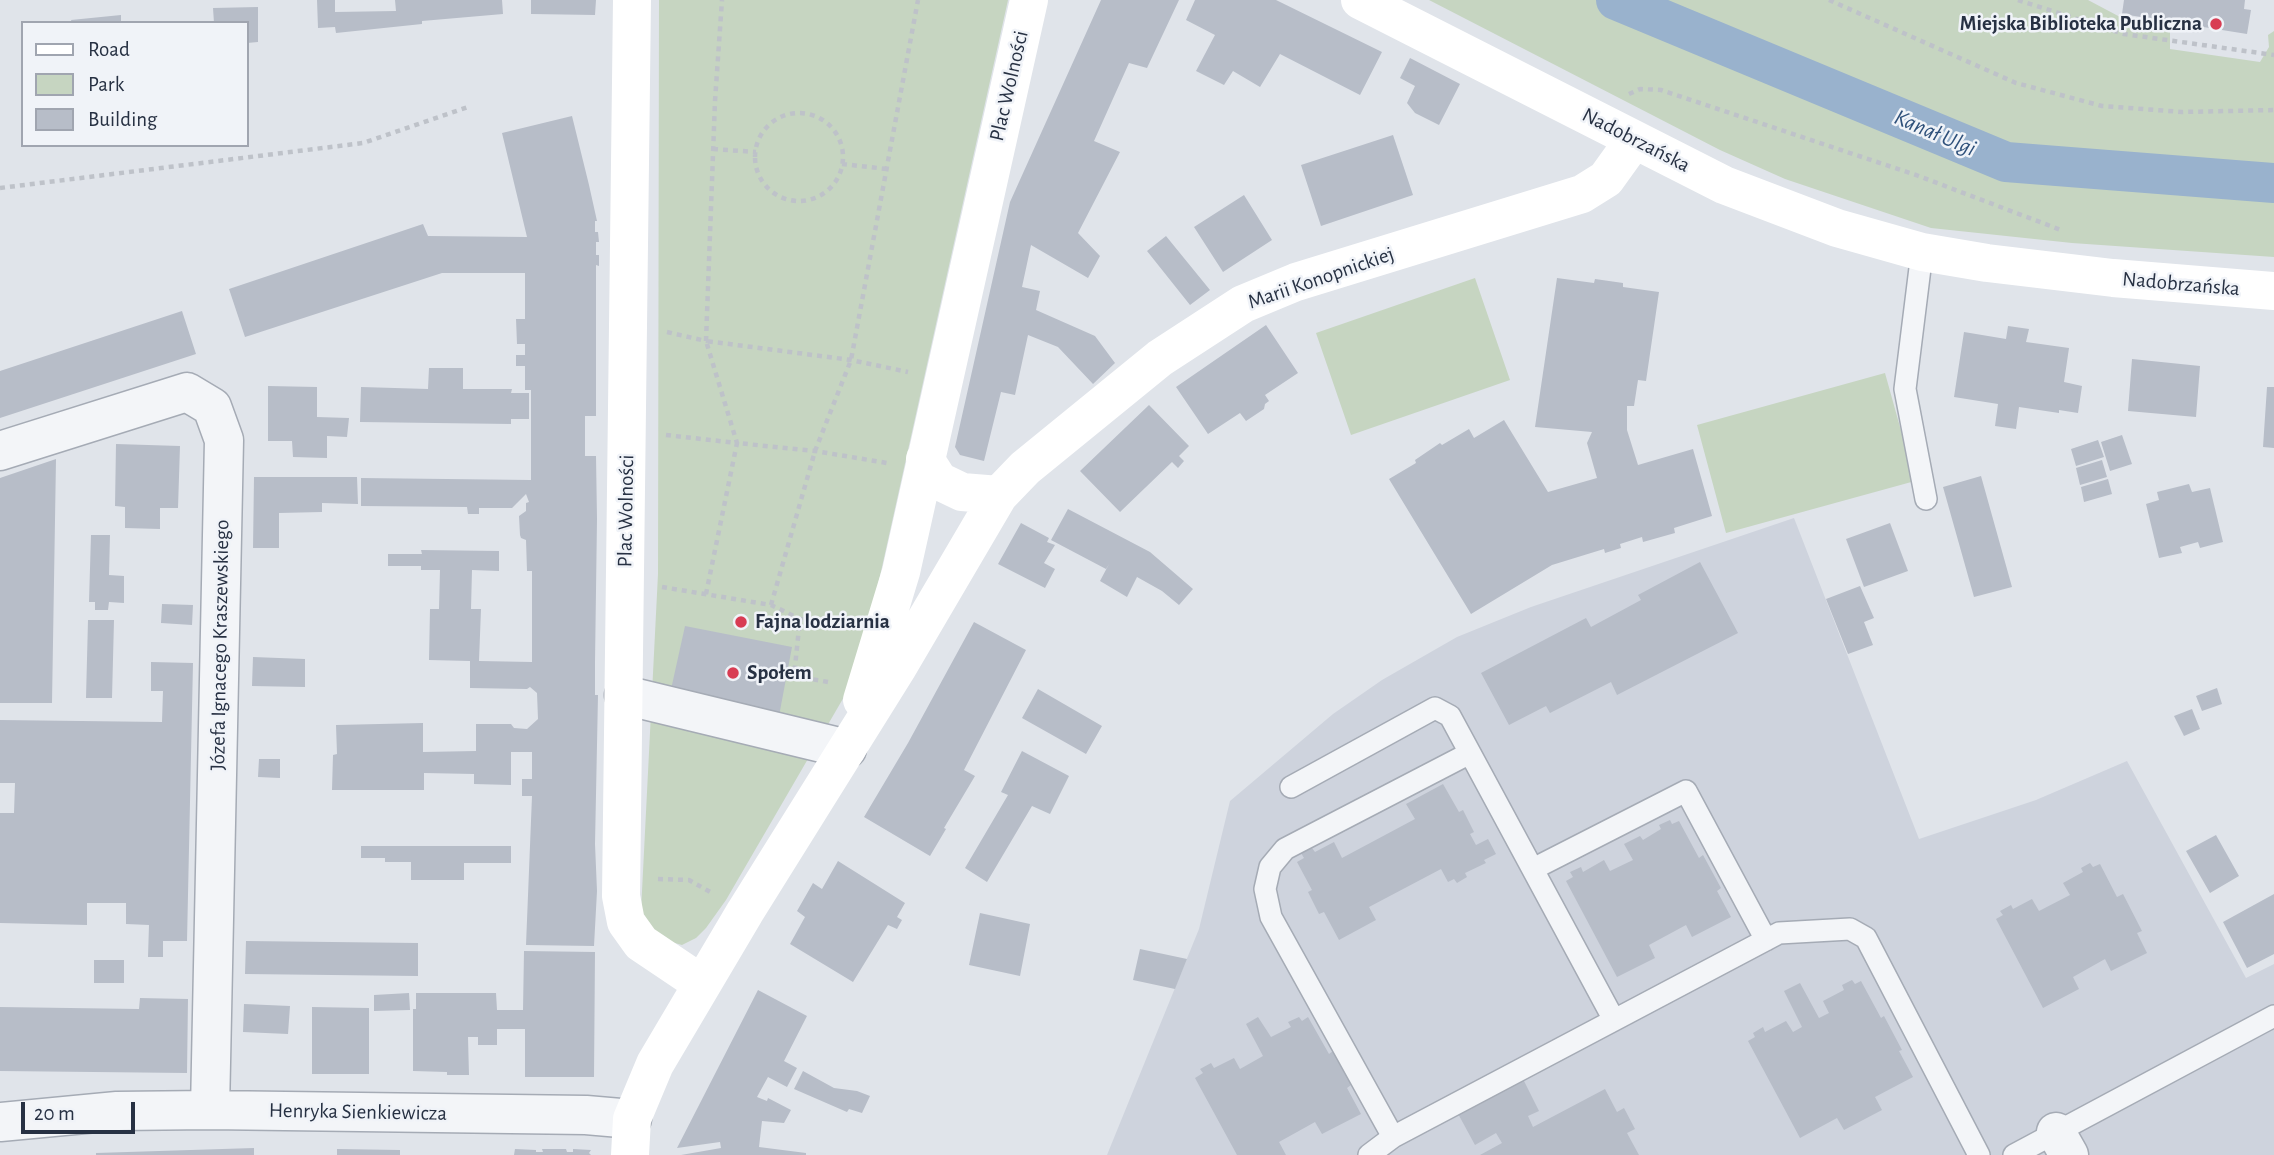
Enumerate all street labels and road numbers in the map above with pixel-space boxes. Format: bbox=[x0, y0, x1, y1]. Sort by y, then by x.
street label: Plac Wolności bbox=[984, 28, 1034, 144]
street label: Nadobrzańska bbox=[1578, 102, 1694, 178]
street label: Marii Konopnickiej bbox=[1245, 241, 1397, 315]
street label: Nadobrzańska bbox=[2121, 266, 2241, 302]
street label: Plac Wolności bbox=[612, 454, 640, 568]
street label: Józefa Ignacego Kraszewskiego bbox=[205, 519, 235, 771]
street label: Henryka Sienkiewicza bbox=[269, 1098, 447, 1126]

